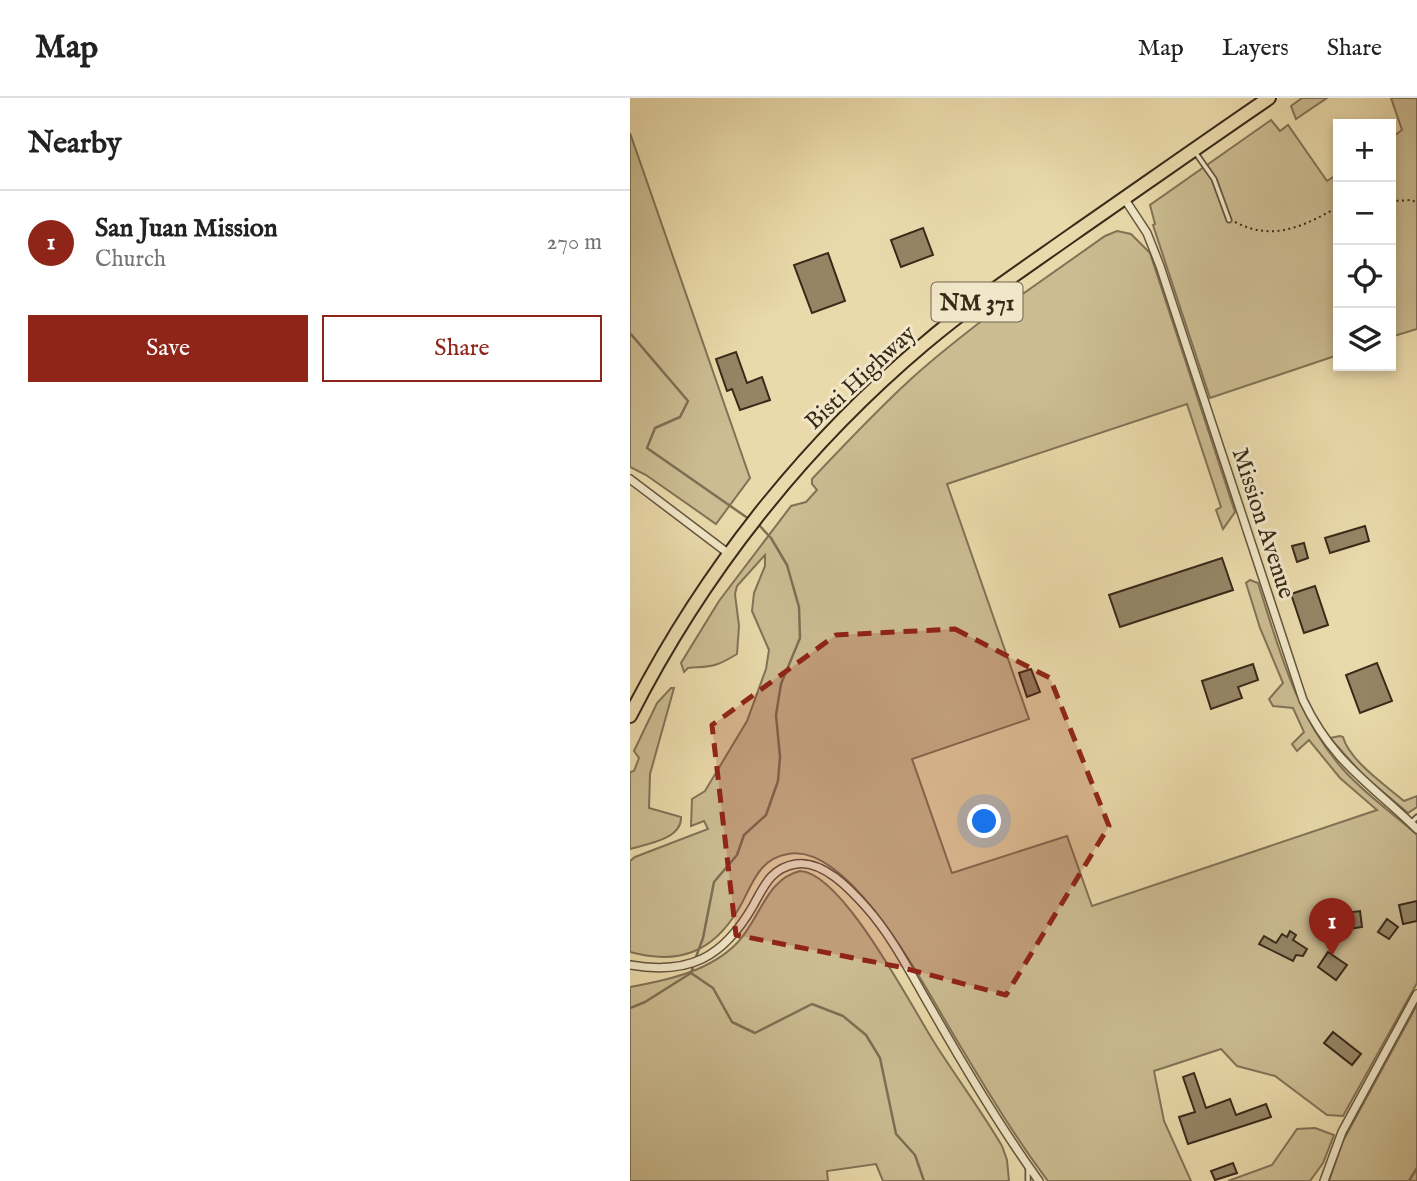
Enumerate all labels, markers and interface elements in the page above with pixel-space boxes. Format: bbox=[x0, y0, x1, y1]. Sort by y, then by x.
text: Map bbox=[35, 27, 98, 69]
text: Map bbox=[1138, 33, 1184, 64]
text: Layers bbox=[1222, 33, 1289, 64]
text: Share bbox=[1327, 33, 1382, 64]
map controls bbox=[1333, 119, 1396, 371]
button: + bbox=[1333, 119, 1396, 182]
text: Nearby bbox=[28, 125, 121, 163]
button: − bbox=[1333, 182, 1396, 245]
text: San Juan Mission bbox=[95, 212, 278, 245]
text: 1 bbox=[47, 228, 55, 257]
text: 270 m bbox=[547, 228, 602, 257]
text: Church bbox=[95, 245, 166, 274]
button: locate bbox=[1333, 245, 1396, 308]
road number: NM 371 bbox=[932, 282, 1022, 322]
button: layers bbox=[1333, 308, 1396, 371]
button: Save bbox=[28, 315, 308, 382]
button: Share bbox=[322, 315, 602, 382]
street label: Bisti Highway bbox=[799, 319, 923, 437]
street label: Mission Avenue bbox=[1224, 444, 1301, 603]
your location bbox=[967, 804, 1001, 838]
pin: 1 bbox=[1309, 898, 1355, 956]

